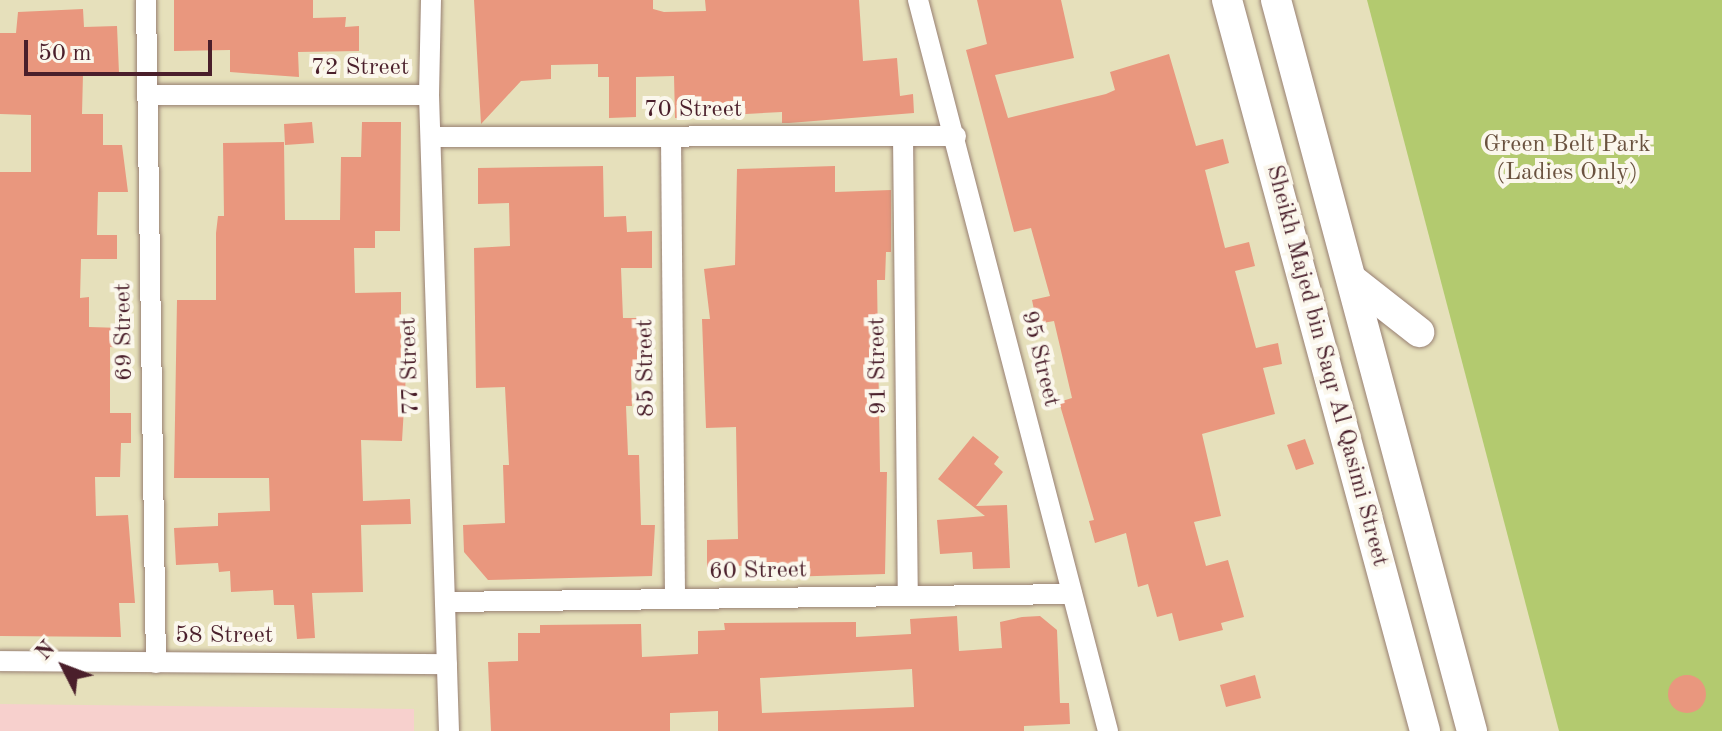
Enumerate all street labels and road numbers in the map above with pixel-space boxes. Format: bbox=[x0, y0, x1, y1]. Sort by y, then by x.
street label: 72 Street bbox=[311, 55, 409, 83]
street label: 70 Street bbox=[644, 97, 742, 125]
street label: Sheikh Majed bin Saqr Al Qasimi Street bbox=[1258, 162, 1394, 570]
street label: 69 Street bbox=[110, 283, 140, 381]
street label: 95 Street bbox=[1013, 308, 1065, 410]
street label: 77 Street bbox=[395, 316, 427, 416]
street label: 91 Street bbox=[864, 317, 894, 415]
street label: 85 Street bbox=[632, 319, 662, 417]
street label: 60 Street bbox=[709, 557, 807, 587]
street label: 58 Street bbox=[175, 623, 273, 651]

